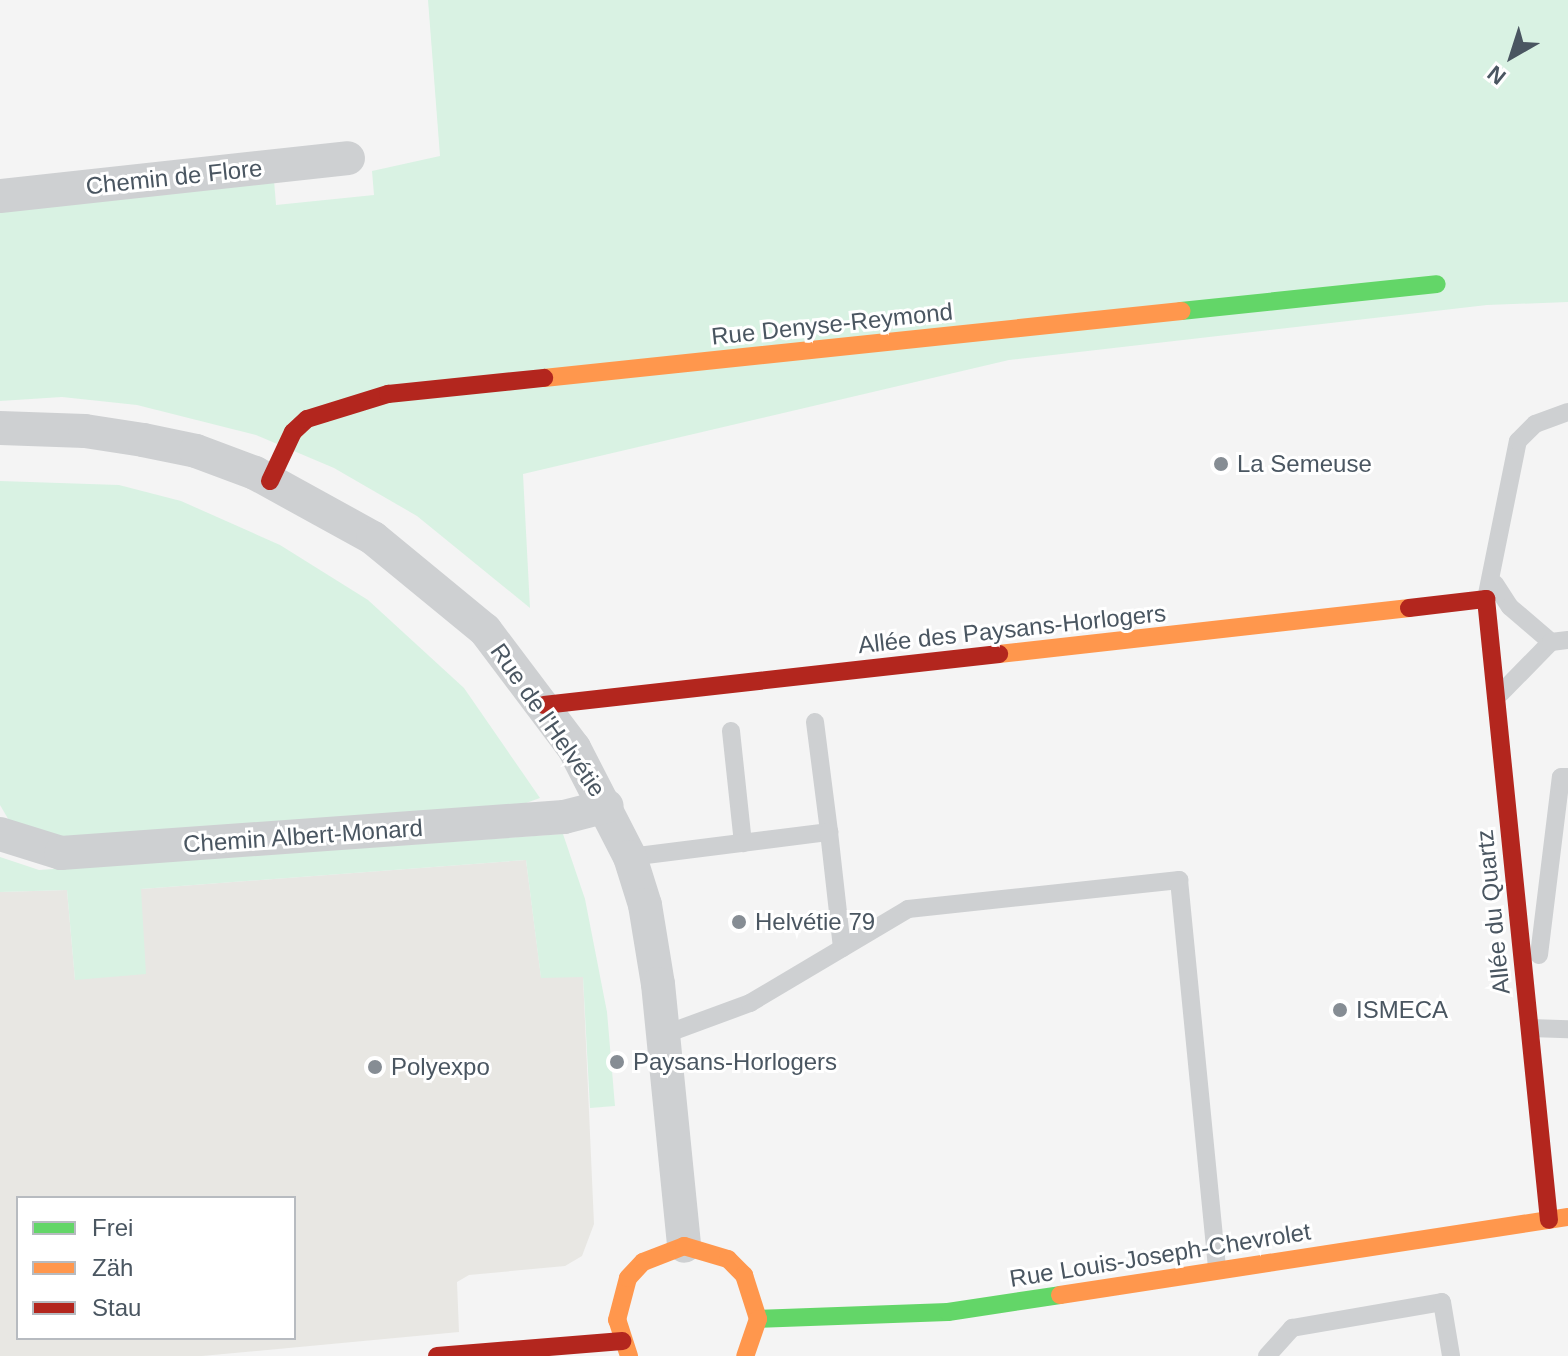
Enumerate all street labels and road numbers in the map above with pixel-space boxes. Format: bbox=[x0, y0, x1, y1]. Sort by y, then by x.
street label: Chemin de Flore bbox=[84, 153, 264, 201]
street label: Rue Denyse-Reymond bbox=[710, 297, 954, 351]
street label: Allée des Paysans-Horlogers bbox=[857, 599, 1167, 659]
street label: Rue de l'Helvétie bbox=[484, 638, 612, 802]
street label: Chemin Albert-Monard bbox=[182, 813, 424, 859]
street label: Allée du Quartz bbox=[1470, 828, 1516, 996]
street label: Rue Louis-Joseph-Chevrolet bbox=[1008, 1217, 1312, 1293]

